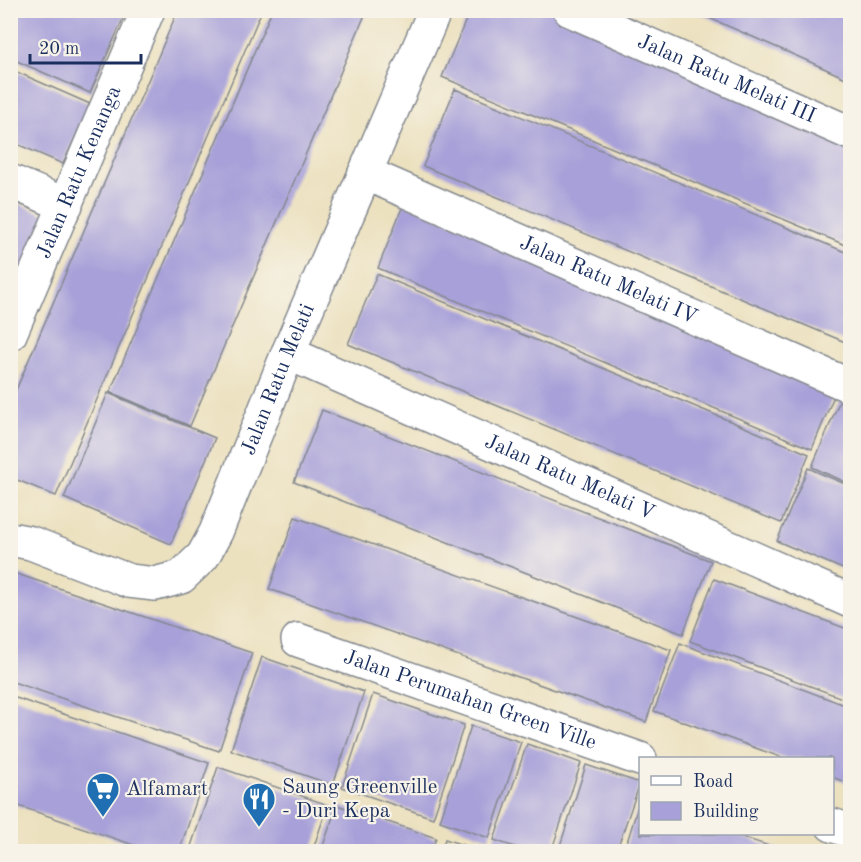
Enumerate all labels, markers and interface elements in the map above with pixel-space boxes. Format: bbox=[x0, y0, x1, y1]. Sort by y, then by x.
scale bar bbox=[30, 27, 141, 65]
street label: Jalan Ratu Melati III bbox=[634, 31, 819, 127]
text: 20 m bbox=[39, 40, 79, 58]
street label: Jalan Ratu Kenanga bbox=[33, 83, 125, 261]
street label: Jalan Ratu Melati IV bbox=[517, 232, 701, 328]
street label: Jalan Ratu Melati bbox=[238, 301, 318, 458]
street label: Jalan Ratu Melati V bbox=[482, 431, 658, 524]
street label: Jalan Perumahan Green Ville bbox=[341, 646, 599, 753]
legend bbox=[639, 757, 834, 835]
supermarket icon: Alfamart bbox=[85, 771, 121, 818]
text: Road bbox=[693, 773, 733, 791]
place label: Saung Greenville - Duri Kepa bbox=[282, 777, 437, 822]
place label: Alfamart bbox=[126, 779, 208, 800]
restaurant icon: Saung Greenville - Duri Kepa bbox=[241, 781, 277, 828]
text: Building bbox=[693, 803, 759, 821]

